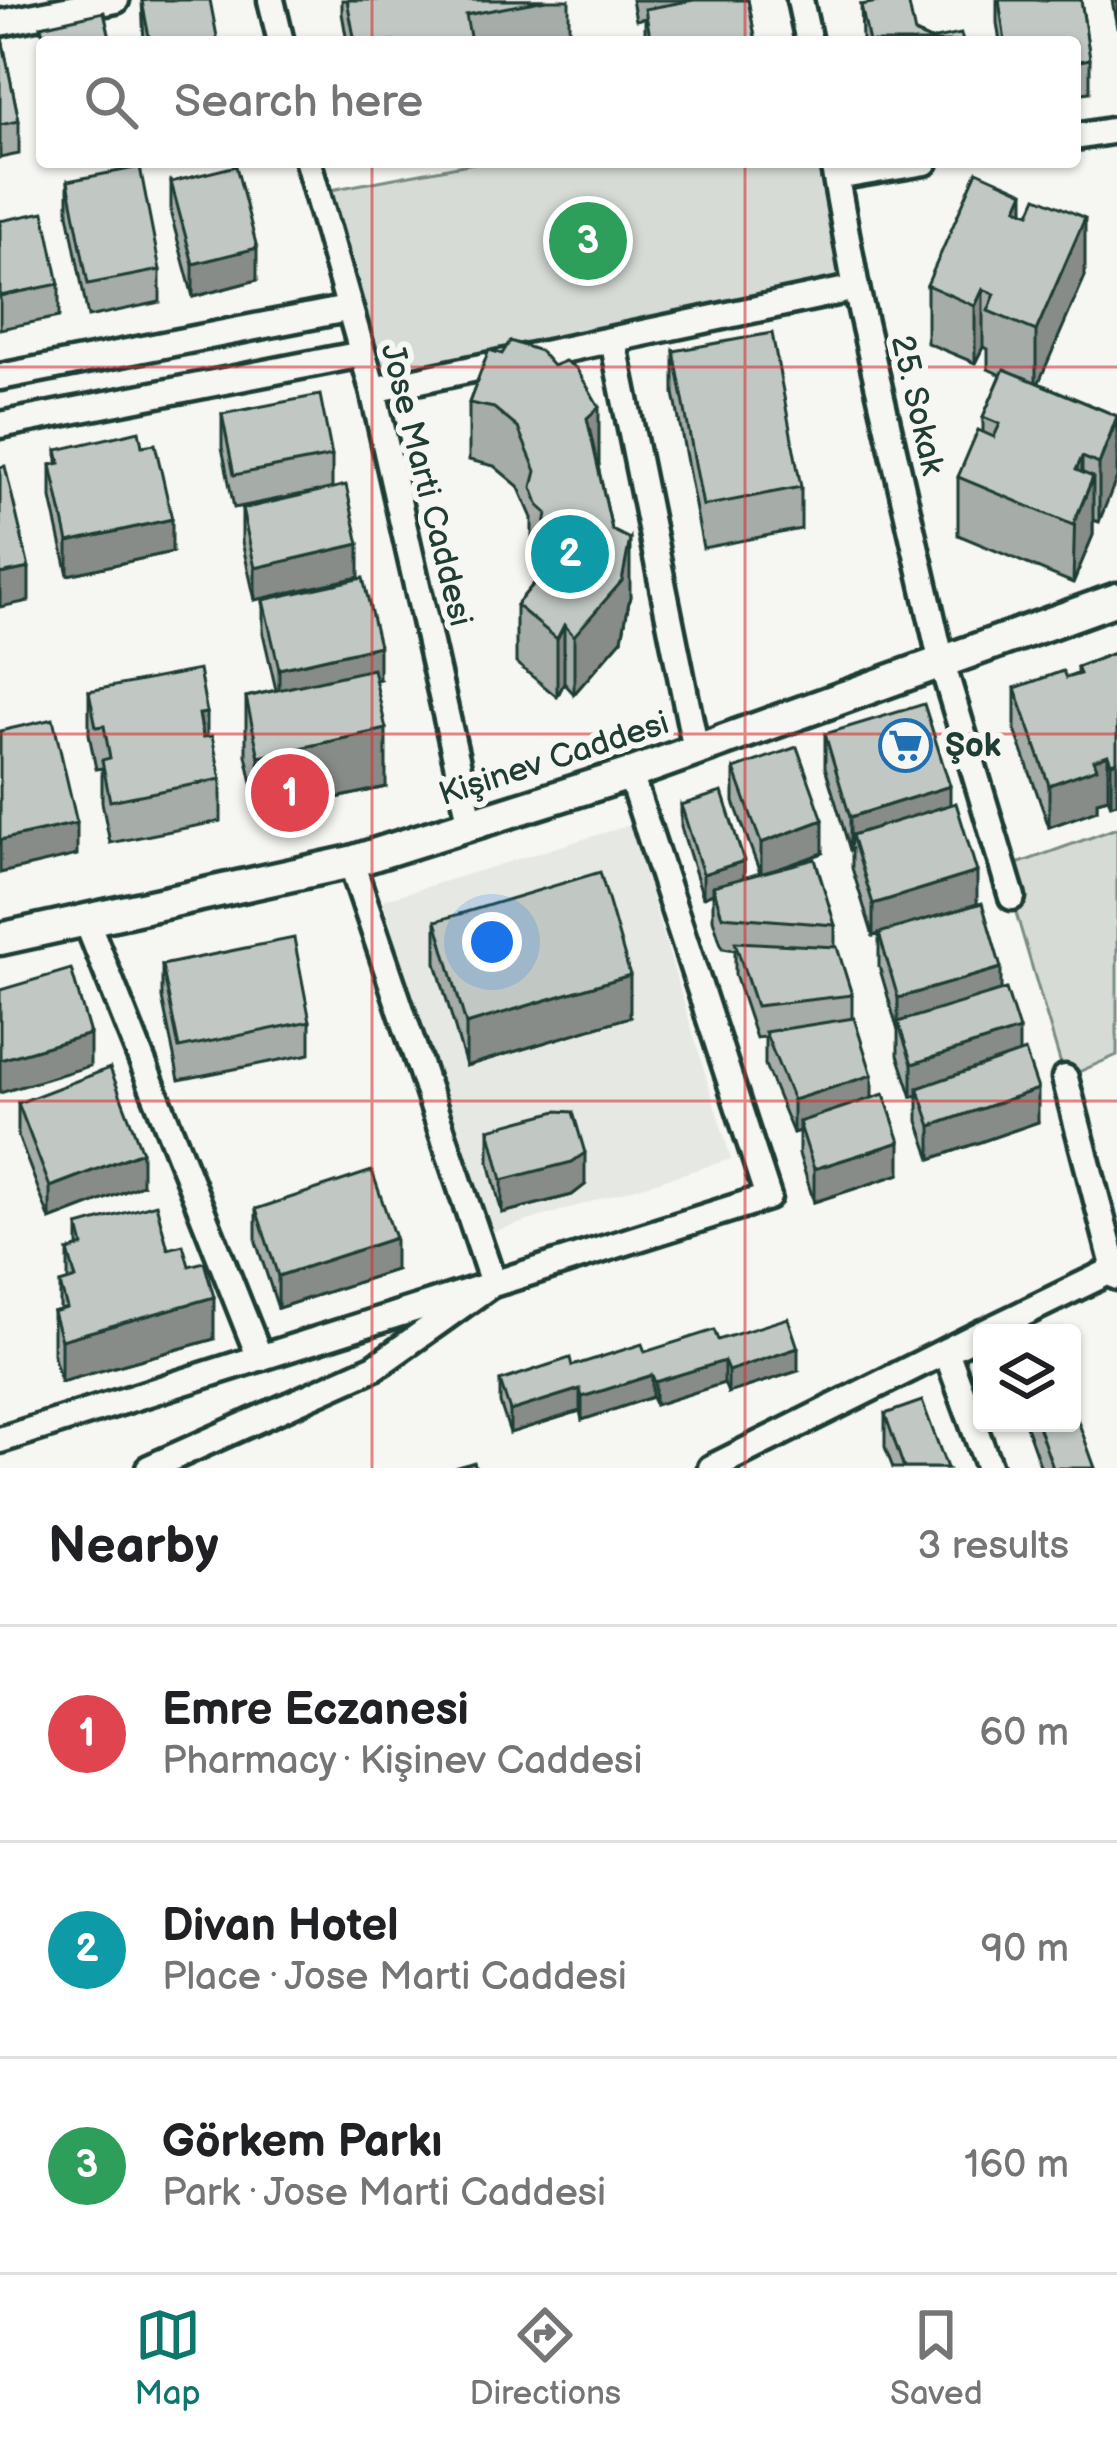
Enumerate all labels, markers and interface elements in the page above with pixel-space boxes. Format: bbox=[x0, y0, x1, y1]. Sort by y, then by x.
search box bbox=[36, 36, 1081, 168]
icon: search bbox=[78, 69, 144, 135]
text: Search here bbox=[174, 75, 423, 130]
pin: 3 bbox=[549, 196, 627, 286]
street label: 25. Sokak bbox=[882, 331, 953, 480]
street label: Jose Marti Caddesi bbox=[372, 340, 480, 630]
pin: 2 bbox=[531, 509, 609, 599]
street label: Kişinev Caddesi bbox=[434, 703, 674, 815]
supermarket icon: Şok bbox=[878, 718, 934, 774]
place label: Şok bbox=[945, 726, 1001, 766]
pin: 1 bbox=[251, 748, 329, 838]
your location bbox=[462, 912, 522, 972]
map controls bbox=[973, 1324, 1081, 1432]
button: layers bbox=[973, 1324, 1081, 1432]
text: Nearby bbox=[48, 1516, 219, 1577]
text: 3 results bbox=[917, 1523, 1069, 1570]
text: Emre Eczanesi bbox=[162, 1683, 469, 1738]
text: 1 bbox=[79, 1710, 95, 1757]
text: 60 m bbox=[979, 1710, 1069, 1757]
text: Pharmacy · Kişinev Caddesi bbox=[162, 1738, 643, 1785]
text: Divan Hotel bbox=[162, 1899, 398, 1954]
text: 2 bbox=[75, 1926, 99, 1973]
text: 90 m bbox=[981, 1926, 1069, 1973]
text: Place · Jose Marti Caddesi bbox=[162, 1954, 627, 2001]
text: Görkem Parkı bbox=[162, 2115, 442, 2170]
text: 3 bbox=[76, 2142, 98, 2189]
text: 160 m bbox=[964, 2142, 1069, 2189]
text: Park · Jose Marti Caddesi bbox=[162, 2170, 606, 2217]
tab: Map bbox=[134, 2302, 201, 2414]
tab: Directions bbox=[469, 2302, 621, 2414]
tab: Saved bbox=[890, 2302, 983, 2414]

